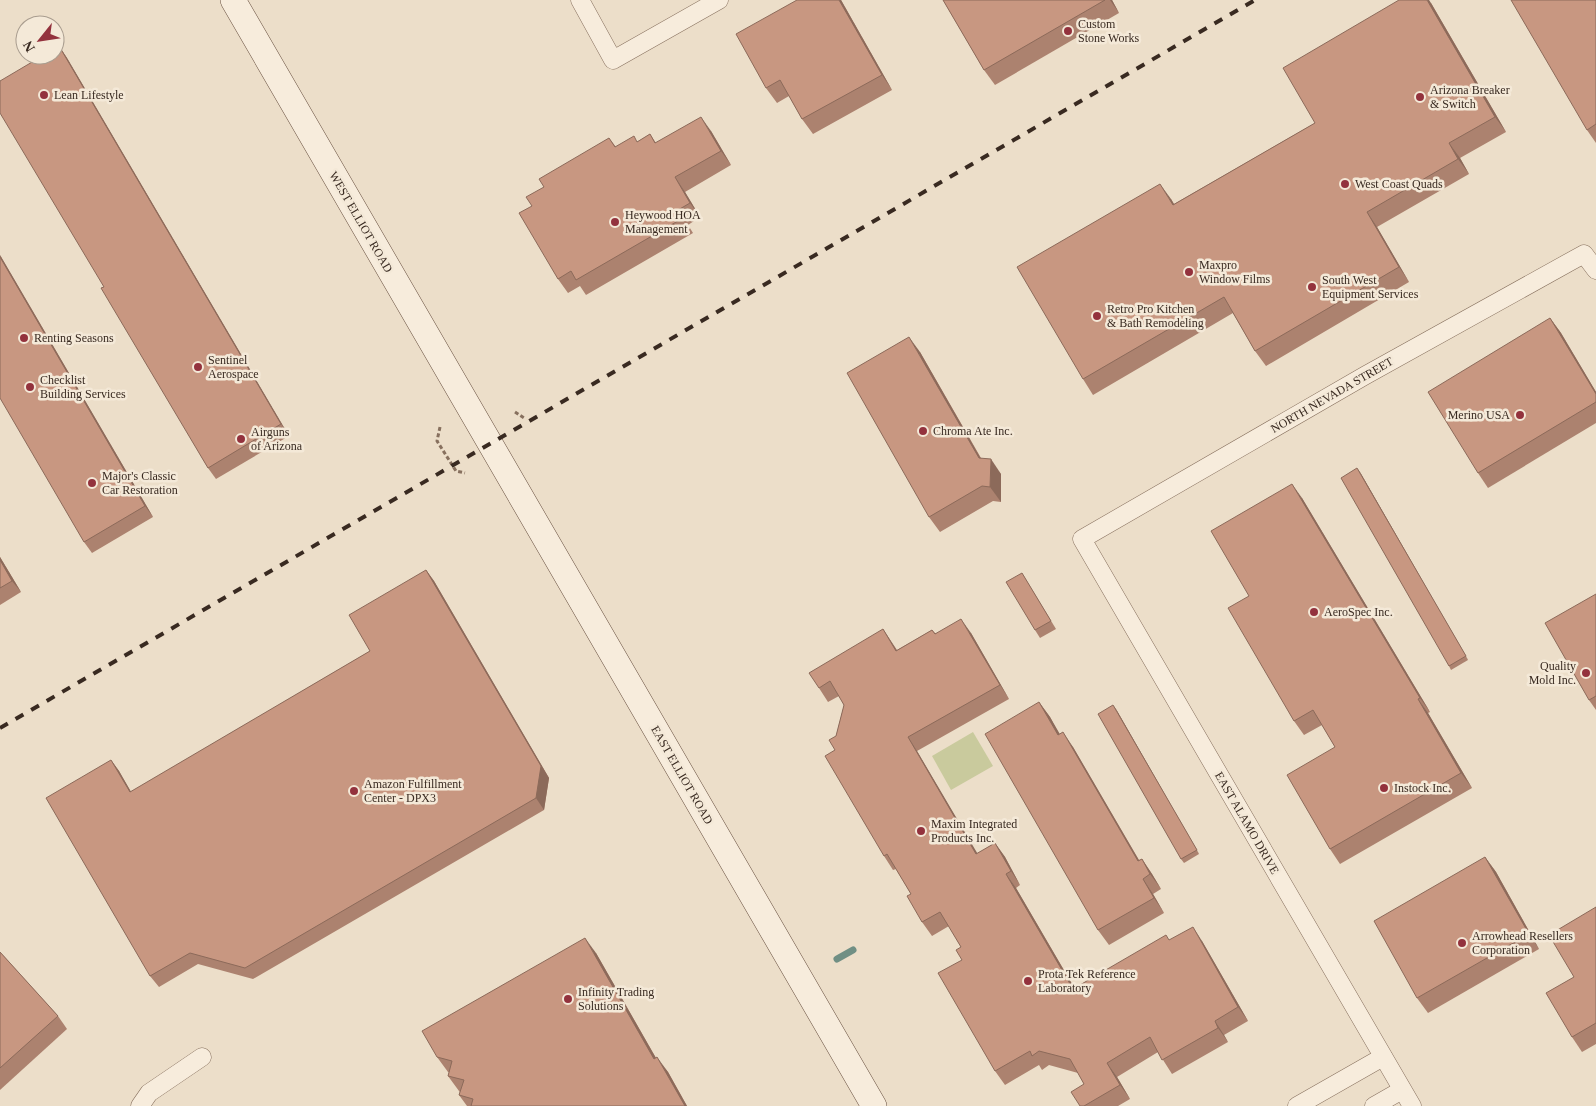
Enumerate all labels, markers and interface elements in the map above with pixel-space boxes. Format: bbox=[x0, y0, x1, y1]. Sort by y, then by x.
north arrow bbox=[15, 15, 65, 65]
place label: Custom Stone Works bbox=[1078, 17, 1139, 45]
marker: Custom Stone Works bbox=[1062, 25, 1074, 37]
text: N bbox=[20, 38, 38, 54]
place label: Arizona Breaker & Switch bbox=[1430, 83, 1510, 111]
place label: Lean Lifestyle bbox=[54, 88, 124, 102]
marker: Lean Lifestyle bbox=[38, 89, 50, 101]
marker: Arizona Breaker & Switch bbox=[1414, 91, 1426, 103]
street label: WEST ELLIOT ROAD bbox=[326, 169, 396, 275]
place label: West Coast Quads bbox=[1355, 177, 1443, 191]
marker: West Coast Quads bbox=[1339, 178, 1351, 190]
place label: Heywood HOA Management bbox=[625, 208, 701, 236]
marker: Heywood HOA Management bbox=[609, 216, 621, 228]
place label: Maxpro Window Films bbox=[1199, 258, 1271, 286]
marker: Maxpro Window Films bbox=[1183, 266, 1195, 278]
place label: South West Equipment Services bbox=[1322, 273, 1419, 301]
marker: South West Equipment Services bbox=[1306, 281, 1318, 293]
place label: Retro Pro Kitchen & Bath Remodeling bbox=[1107, 302, 1204, 330]
marker: Retro Pro Kitchen & Bath Remodeling bbox=[1091, 310, 1103, 322]
place label: Renting Seasons bbox=[34, 331, 114, 345]
marker: Renting Seasons bbox=[18, 332, 30, 344]
place label: Sentinel Aerospace bbox=[208, 353, 259, 381]
street label: NORTH NEVADA STREET bbox=[1268, 354, 1396, 436]
marker: Sentinel Aerospace bbox=[192, 361, 204, 373]
place label: Checklist Building Services bbox=[40, 373, 126, 401]
marker: Checklist Building Services bbox=[24, 381, 36, 393]
place label: Merino USA bbox=[1448, 408, 1510, 422]
marker: Merino USA bbox=[1514, 409, 1526, 421]
place label: Chroma Ate Inc. bbox=[933, 424, 1013, 438]
place label: Airguns of Arizona bbox=[251, 425, 303, 453]
marker: Chroma Ate Inc. bbox=[917, 425, 929, 437]
marker: Airguns of Arizona bbox=[235, 433, 247, 445]
place label: Major's Classic Car Restoration bbox=[102, 469, 178, 497]
marker: Major's Classic Car Restoration bbox=[86, 477, 98, 489]
place label: AeroSpec Inc. bbox=[1324, 605, 1393, 619]
marker: AeroSpec Inc. bbox=[1308, 606, 1320, 618]
place label: Quality Mold Inc. bbox=[1529, 659, 1576, 687]
marker: Quality Mold Inc. bbox=[1580, 667, 1592, 679]
street label: EAST ELLIOT ROAD bbox=[648, 723, 716, 827]
street label: EAST ALAMO DRIVE bbox=[1212, 769, 1282, 877]
place label: Amazon Fulfillment Center - DPX3 bbox=[364, 777, 462, 805]
place label: Instock Inc. bbox=[1394, 781, 1451, 795]
marker: Instock Inc. bbox=[1378, 782, 1390, 794]
marker: Amazon Fulfillment Center - DPX3 bbox=[348, 785, 360, 797]
place label: Maxim Integrated Products Inc. bbox=[931, 817, 1017, 845]
marker: Maxim Integrated Products Inc. bbox=[915, 825, 927, 837]
place label: Arrowhead Resellers Corporation bbox=[1472, 929, 1573, 957]
marker: Arrowhead Resellers Corporation bbox=[1456, 937, 1468, 949]
place label: Prota Tek Reference Laboratory bbox=[1038, 967, 1136, 995]
marker: Prota Tek Reference Laboratory bbox=[1022, 975, 1034, 987]
place label: Infinity Trading Solutions bbox=[578, 985, 654, 1013]
marker: Infinity Trading Solutions bbox=[562, 993, 574, 1005]

